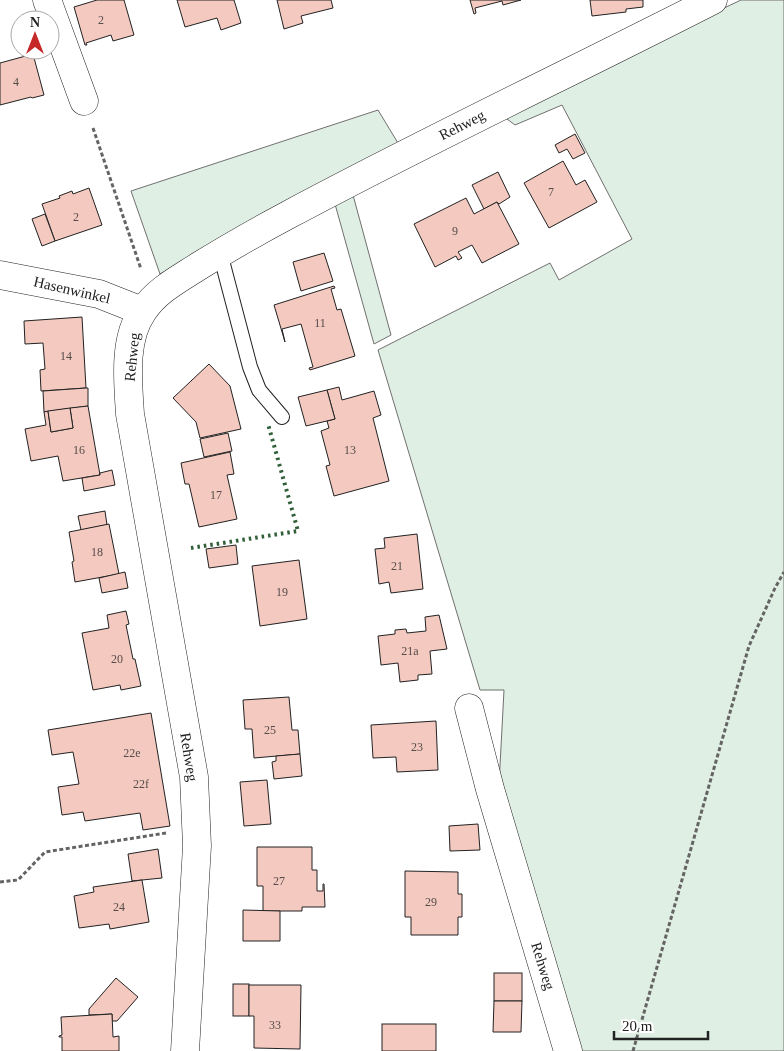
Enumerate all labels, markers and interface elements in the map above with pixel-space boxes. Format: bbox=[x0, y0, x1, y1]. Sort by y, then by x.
north arrow bbox=[10, 10, 60, 60]
house number: 2 bbox=[98, 13, 104, 27]
text: N bbox=[30, 15, 40, 30]
house number: 4 bbox=[13, 75, 19, 89]
street label: Rehweg bbox=[436, 106, 488, 143]
house number: 7 bbox=[548, 185, 554, 199]
house number: 2 bbox=[73, 210, 79, 224]
house number: 9 bbox=[452, 224, 458, 238]
street label: Hasenwinkel bbox=[32, 273, 112, 307]
house number: 11 bbox=[314, 316, 326, 330]
street label: Rehweg bbox=[121, 331, 143, 382]
house number: 14 bbox=[60, 349, 72, 363]
house number: 16 bbox=[73, 443, 85, 457]
house number: 13 bbox=[344, 443, 356, 457]
house number: 17 bbox=[210, 488, 222, 502]
house number: 18 bbox=[91, 545, 103, 559]
house number: 21 bbox=[391, 559, 403, 573]
house number: 19 bbox=[276, 585, 288, 599]
house number: 21a bbox=[401, 644, 419, 658]
house number: 20 bbox=[111, 652, 123, 666]
house number: 25 bbox=[264, 723, 276, 737]
street label: Rehweg bbox=[177, 731, 201, 783]
house number: 23 bbox=[411, 740, 423, 754]
house number: 22e bbox=[123, 746, 141, 760]
house number: 22f bbox=[133, 777, 149, 791]
house number: 27 bbox=[273, 874, 285, 888]
house number: 29 bbox=[425, 895, 437, 909]
house number: 24 bbox=[113, 900, 125, 914]
street label: Rehweg bbox=[528, 940, 558, 992]
scale bar bbox=[614, 1008, 708, 1040]
house number: 33 bbox=[269, 1018, 281, 1032]
text: 20 m bbox=[622, 1018, 653, 1034]

